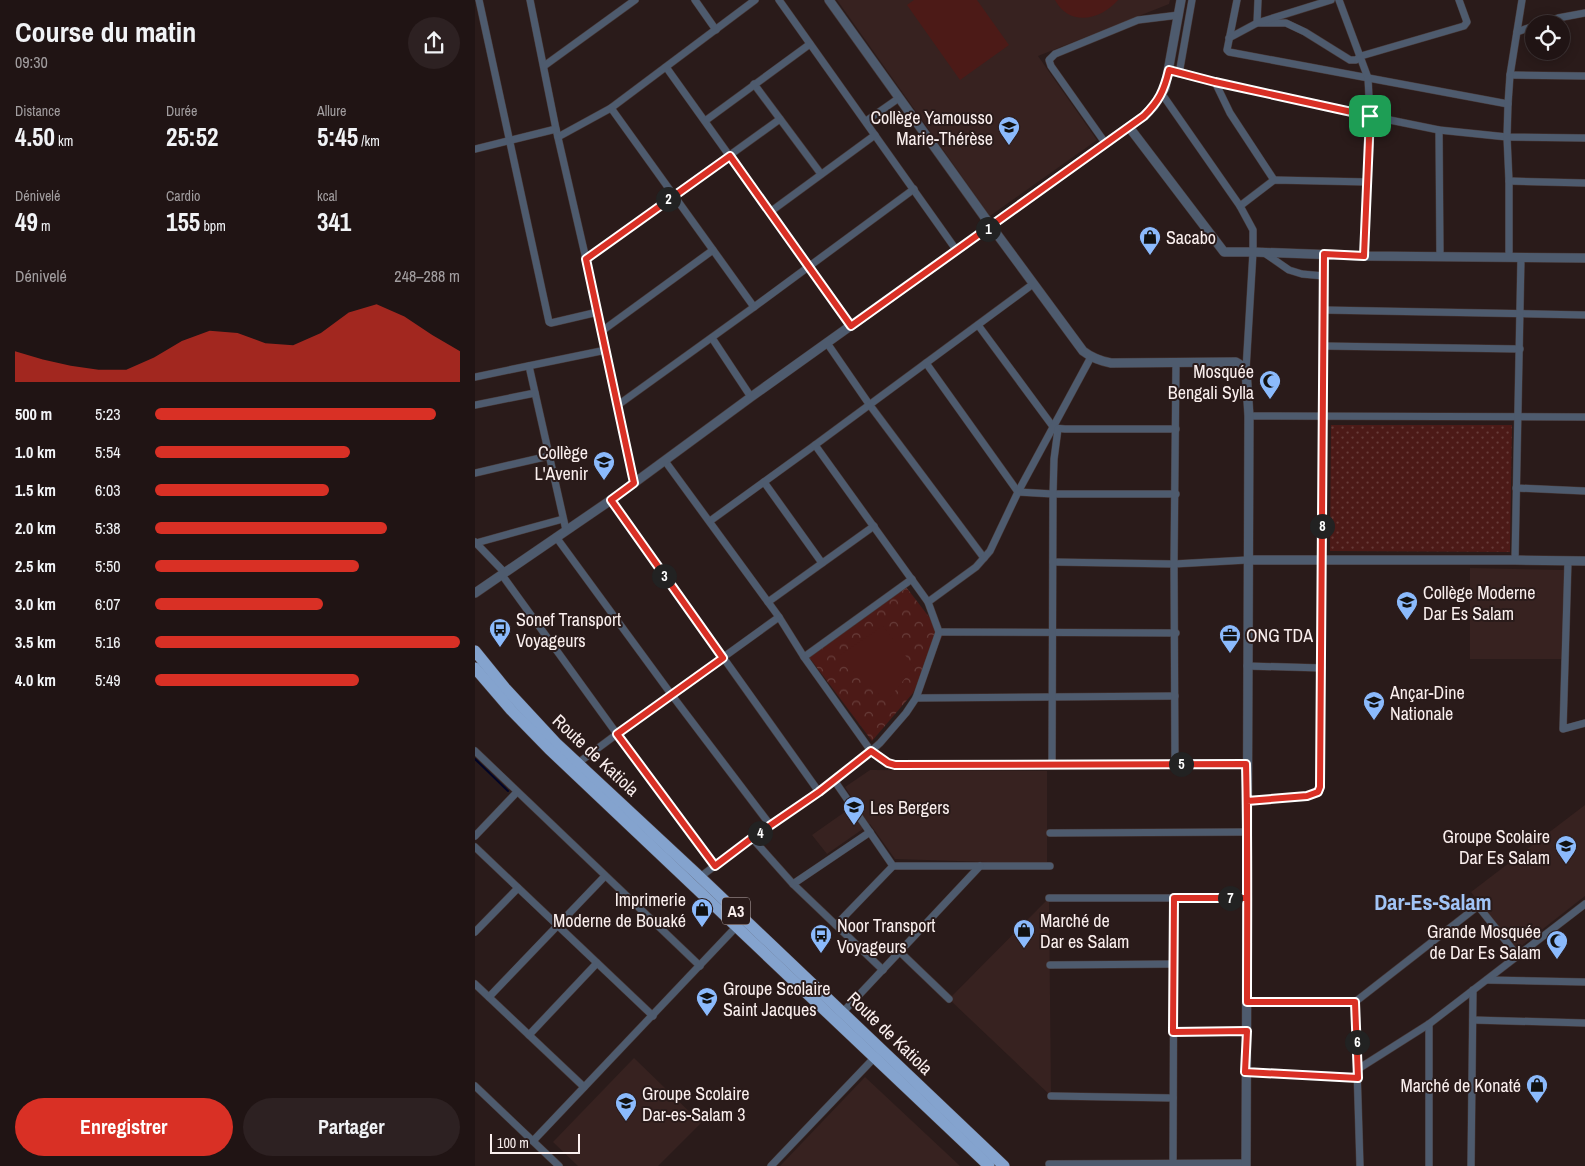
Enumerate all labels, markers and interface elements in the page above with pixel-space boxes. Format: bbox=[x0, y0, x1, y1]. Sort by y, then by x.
text: Course du matin bbox=[15, 13, 196, 51]
map controls bbox=[1525, 15, 1570, 60]
button: locate bbox=[1525, 15, 1570, 60]
button: share bbox=[408, 17, 460, 69]
text: 09:30 bbox=[15, 51, 48, 73]
pin bbox=[1349, 95, 1391, 137]
text: Distance bbox=[15, 102, 60, 120]
text: Durée bbox=[166, 102, 197, 120]
text: Allure bbox=[317, 102, 346, 120]
icon: arrive bbox=[1356, 102, 1384, 130]
place label: Collège Yamousso Marie-Thérèse bbox=[870, 105, 993, 151]
school or university icon: Collège Yamousso Marie-Thérèse bbox=[997, 115, 1021, 146]
text: 4.50 bbox=[15, 120, 55, 154]
text: 25:52 bbox=[166, 120, 218, 154]
text: 5:45 bbox=[317, 120, 358, 154]
text: km bbox=[55, 132, 73, 150]
text: /km bbox=[358, 132, 380, 150]
pin: 2 bbox=[655, 186, 681, 212]
text: Dénivelé bbox=[15, 187, 60, 205]
text: Cardio bbox=[166, 187, 200, 205]
text: kcal bbox=[317, 187, 337, 205]
text: 2 bbox=[665, 190, 672, 208]
text: 49 bbox=[15, 205, 38, 239]
text: 155 bbox=[166, 205, 200, 239]
text: 341 bbox=[317, 205, 351, 239]
pin: 1 bbox=[975, 216, 1001, 242]
text: m bbox=[38, 217, 51, 235]
text: bpm bbox=[200, 217, 226, 235]
text: 1 bbox=[985, 220, 992, 238]
shop icon: Sacabo bbox=[1138, 225, 1162, 256]
place label: Sacabo bbox=[1166, 225, 1216, 250]
text: Dénivelé bbox=[15, 265, 67, 287]
text: 248–288 m bbox=[394, 265, 460, 287]
place label: Mosquée Bengali Sylla bbox=[1168, 359, 1254, 405]
mosque icon: Mosquée Bengali Sylla bbox=[1258, 369, 1282, 400]
text: 500 m bbox=[15, 403, 52, 425]
text: 5:23 bbox=[95, 403, 121, 425]
place label: Collège L'Avenir bbox=[535, 440, 588, 486]
text: 1.0 km bbox=[15, 441, 56, 463]
text: 5:54 bbox=[95, 441, 121, 463]
school or university icon: Collège L'Avenir bbox=[592, 450, 616, 481]
text: 1.5 km bbox=[15, 479, 56, 501]
text: 6:03 bbox=[95, 479, 121, 501]
pin: 8 bbox=[1309, 514, 1335, 538]
text: 2.0 km bbox=[15, 517, 56, 539]
text: 5:38 bbox=[95, 517, 121, 539]
text: 8 bbox=[1319, 517, 1326, 535]
text: 2.5 km bbox=[15, 555, 56, 577]
text: 5:50 bbox=[95, 555, 121, 577]
pin: 3 bbox=[651, 564, 677, 588]
text: 3 bbox=[661, 567, 668, 585]
place label: Collège Moderne Dar Es Salam bbox=[1423, 580, 1535, 626]
school or university icon: Collège Moderne Dar Es Salam bbox=[1395, 590, 1419, 621]
text: 3.0 km bbox=[15, 593, 56, 615]
text: 6:07 bbox=[95, 593, 121, 615]
place label: Sonef Transport Voyageurs bbox=[516, 607, 621, 653]
bus stop icon: Sonef Transport Voyageurs bbox=[488, 617, 512, 648]
office icon: ONG TDA bbox=[1218, 623, 1242, 654]
place label: ONG TDA bbox=[1246, 623, 1313, 648]
text: 3.5 km bbox=[15, 631, 56, 653]
text: 5:16 bbox=[95, 631, 121, 653]
text: 4.0 km bbox=[15, 669, 56, 691]
text: 5:49 bbox=[95, 669, 121, 691]
place label: Ançar-Dine Nationale bbox=[1389, 680, 1465, 726]
school or university icon: Ançar-Dine Nationale bbox=[1362, 690, 1386, 721]
street label: Route de Katiola bbox=[547, 708, 645, 802]
pin: 5 bbox=[1169, 752, 1193, 776]
text: 5 bbox=[1178, 755, 1185, 773]
school or university icon: Les Bergers bbox=[842, 795, 866, 826]
place label: Les Bergers bbox=[870, 795, 950, 820]
pin: 4 bbox=[747, 820, 773, 846]
text: 4 bbox=[757, 824, 764, 842]
place label: Groupe Scolaire Dar Es Salam bbox=[1443, 824, 1550, 870]
school or university icon: Groupe Scolaire Dar Es Salam bbox=[1554, 834, 1578, 865]
pin: 7 bbox=[1217, 886, 1243, 910]
place label: Imprimerie Moderne de Bouaké bbox=[553, 887, 686, 933]
district label: Dar-Es-Salam bbox=[1374, 887, 1492, 917]
text: 7 bbox=[1227, 889, 1234, 907]
shop icon: Imprimerie Moderne de Bouaké bbox=[690, 897, 714, 928]
road number: A3 bbox=[722, 898, 750, 924]
place label: Marché de Dar es Salam bbox=[1040, 908, 1129, 954]
place label: Noor Transport Voyageurs bbox=[837, 913, 935, 959]
shop icon: Marché de Dar es Salam bbox=[1012, 918, 1036, 949]
place label: Grande Mosquée de Dar Es Salam bbox=[1427, 919, 1541, 965]
bus stop icon: Noor Transport Voyageurs bbox=[809, 923, 833, 954]
mosque icon: Grande Mosquée de Dar Es Salam bbox=[1545, 929, 1569, 960]
place label: Groupe Scolaire Saint Jacques bbox=[723, 976, 830, 1022]
school or university icon: Groupe Scolaire Saint Jacques bbox=[695, 986, 719, 1017]
street label: Route de Katiola bbox=[842, 986, 938, 1080]
pin: 6 bbox=[1345, 1030, 1369, 1054]
text: 6 bbox=[1354, 1033, 1361, 1051]
place label: Marché de Konaté bbox=[1400, 1073, 1521, 1098]
shop icon: Marché de Konaté bbox=[1525, 1073, 1549, 1104]
place label: Groupe Scolaire Dar-es-Salam 3 bbox=[642, 1081, 749, 1127]
school or university icon: Groupe Scolaire Dar-es-Salam 3 bbox=[614, 1091, 638, 1122]
button: Enregistrer bbox=[15, 1098, 233, 1156]
button: Partager bbox=[243, 1098, 460, 1156]
scale bar bbox=[490, 1131, 580, 1154]
text: 100 m bbox=[497, 1134, 529, 1152]

